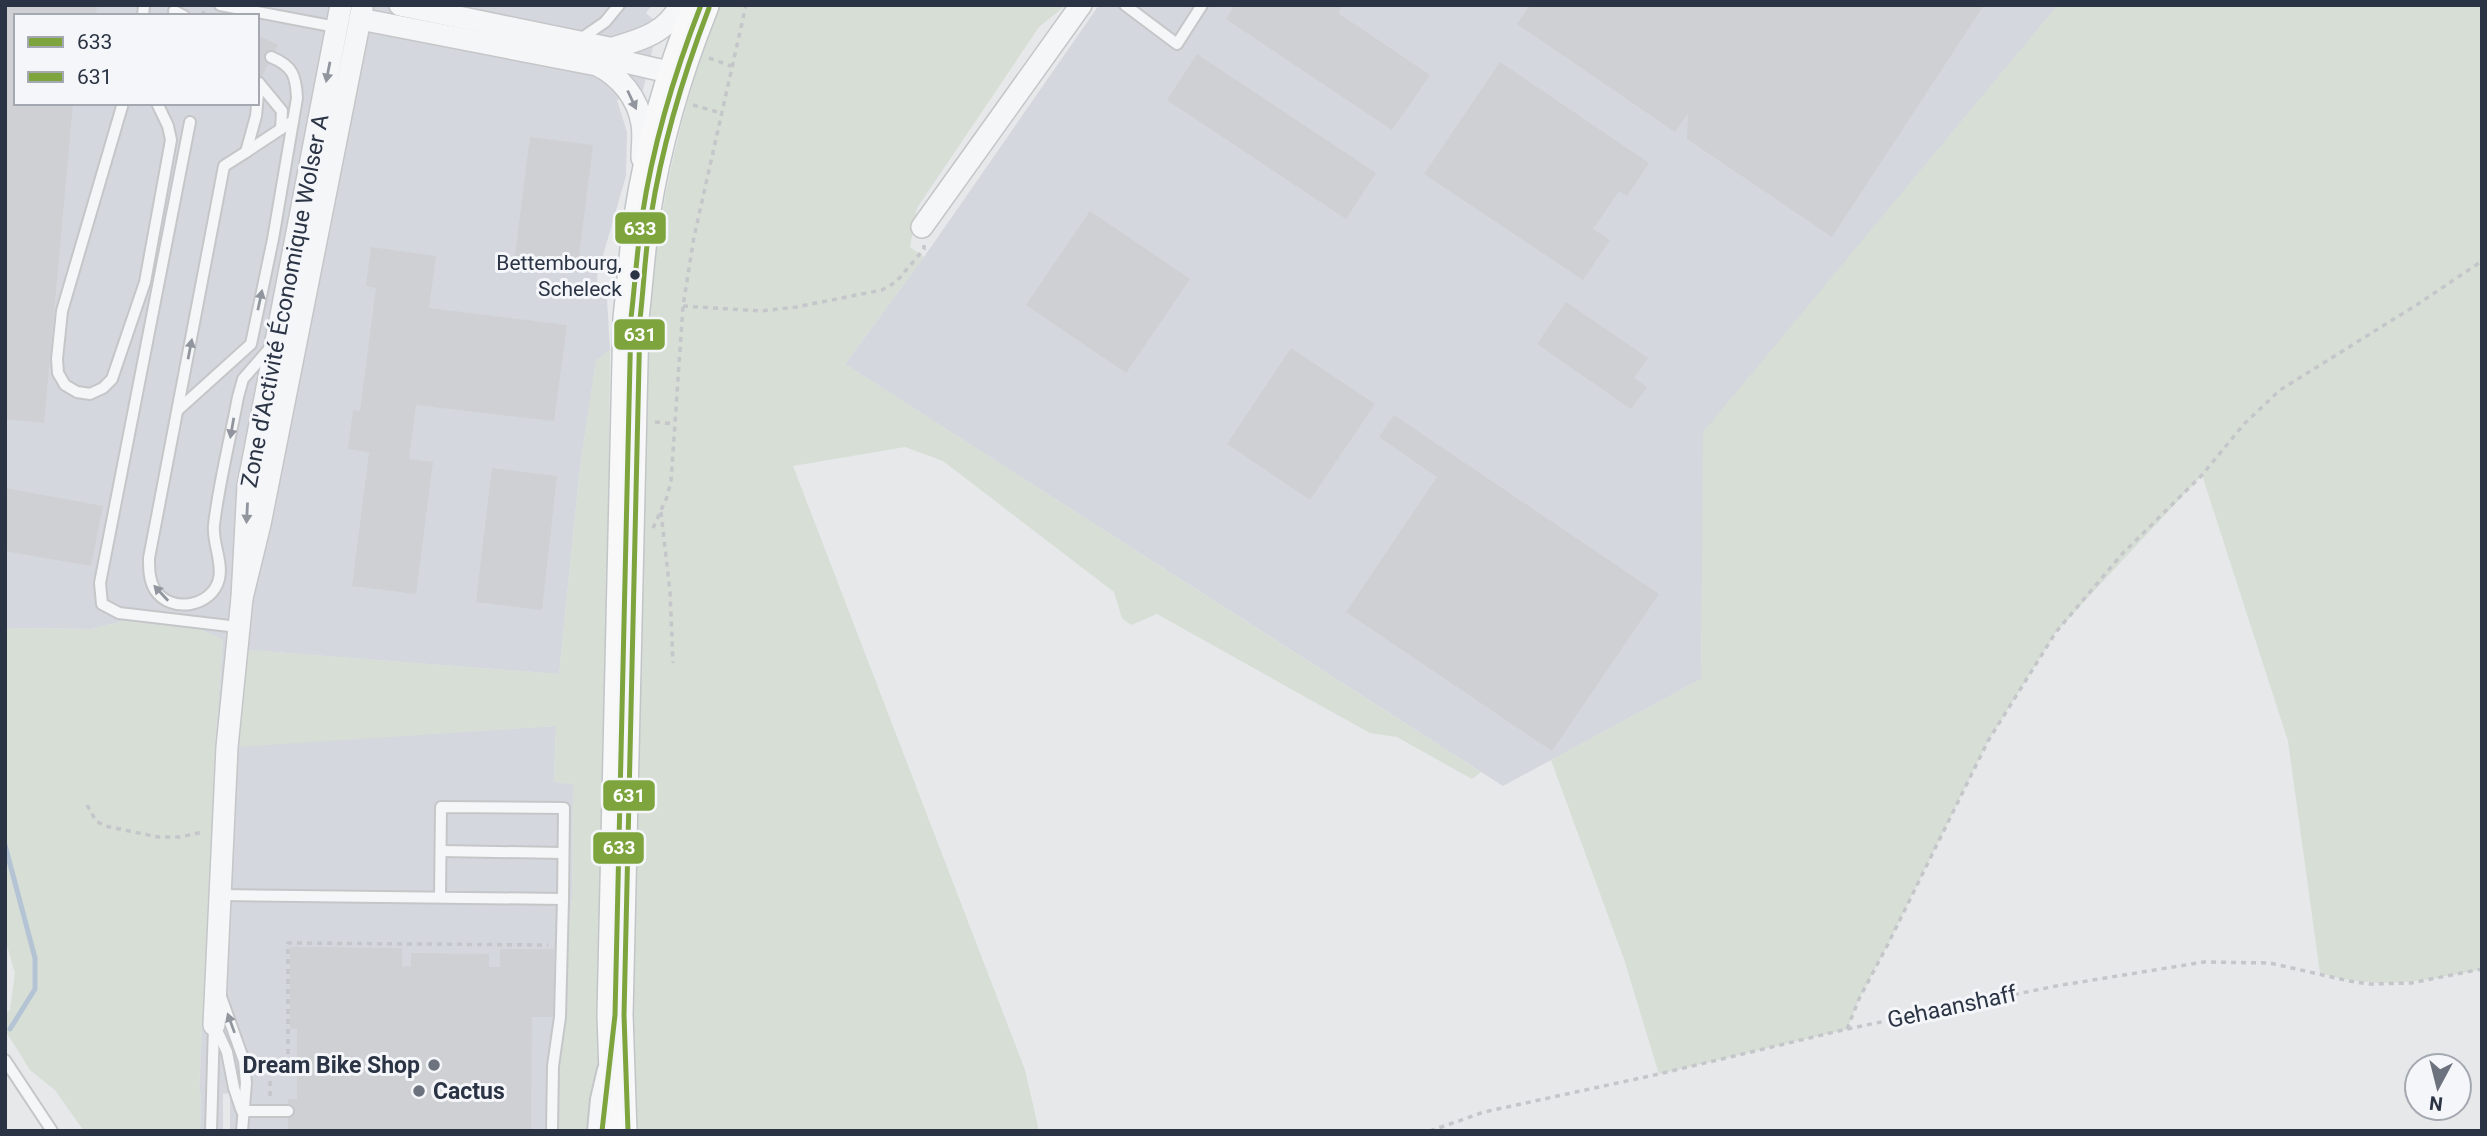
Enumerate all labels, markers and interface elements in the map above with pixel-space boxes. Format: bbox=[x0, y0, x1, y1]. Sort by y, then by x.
legend bbox=[14, 14, 259, 105]
text: 633 bbox=[77, 30, 112, 54]
one-way arrow bbox=[322, 61, 333, 83]
text: 631 bbox=[77, 65, 112, 89]
one-way arrow bbox=[626, 90, 638, 110]
street label: Zone d'Activité Économique Wolser A bbox=[235, 112, 334, 490]
line badge: 633 bbox=[614, 211, 667, 245]
text: 633 bbox=[624, 217, 656, 240]
place label: Bettembourg, Scheleck bbox=[496, 251, 622, 301]
marker: Bettembourg, Scheleck bbox=[628, 268, 642, 282]
one-way arrow bbox=[254, 289, 265, 311]
line badge: 631 bbox=[613, 318, 666, 351]
text: 631 bbox=[624, 323, 656, 346]
one-way arrow bbox=[185, 338, 196, 360]
one-way arrow bbox=[226, 417, 237, 439]
one-way arrow bbox=[241, 502, 252, 524]
one-way arrow bbox=[153, 584, 169, 602]
line badge: 631 bbox=[602, 779, 656, 812]
text: 631 bbox=[613, 784, 645, 807]
line badge: 633 bbox=[592, 831, 645, 865]
text: 633 bbox=[603, 836, 635, 859]
street label: Gehaanshaff bbox=[1885, 980, 2020, 1034]
one-way arrow bbox=[225, 1012, 236, 1033]
place label: Dream Bike Shop bbox=[243, 1052, 420, 1079]
north arrow bbox=[2403, 1052, 2473, 1122]
marker: Dream Bike Shop bbox=[426, 1057, 442, 1073]
place label: Cactus bbox=[433, 1078, 505, 1105]
marker: Cactus bbox=[411, 1083, 427, 1099]
text: N bbox=[2428, 1091, 2444, 1116]

